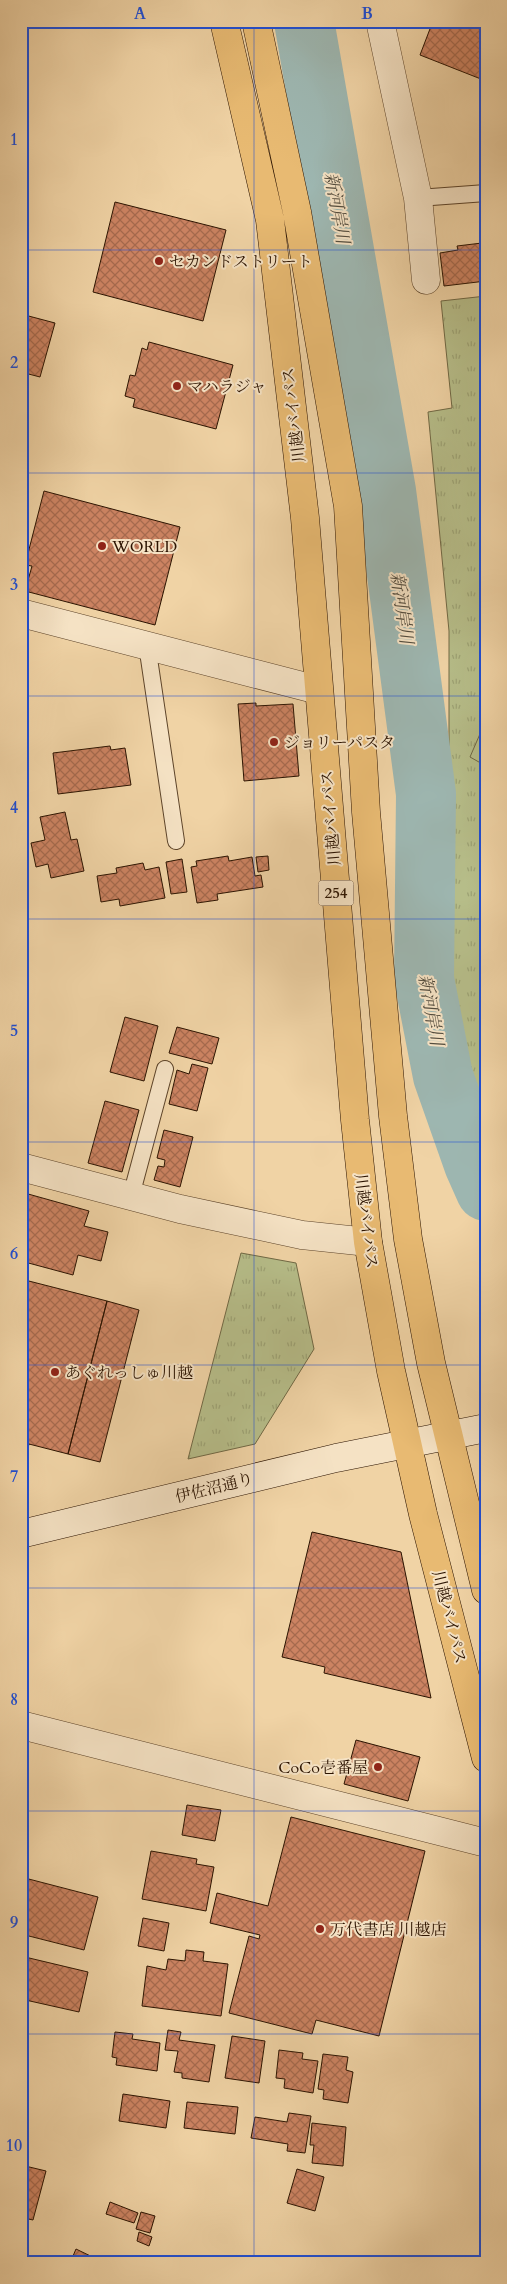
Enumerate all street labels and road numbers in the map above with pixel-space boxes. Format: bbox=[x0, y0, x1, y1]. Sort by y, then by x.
street label: 川越バイパス bbox=[277, 366, 311, 464]
street label: 川越バイパス bbox=[316, 769, 346, 867]
road number: 254 bbox=[318, 880, 354, 906]
street label: 川越バイパス bbox=[349, 1172, 383, 1270]
street label: 伊佐沼通り bbox=[173, 1468, 256, 1508]
street label: 川越バイパス bbox=[427, 1568, 471, 1666]

